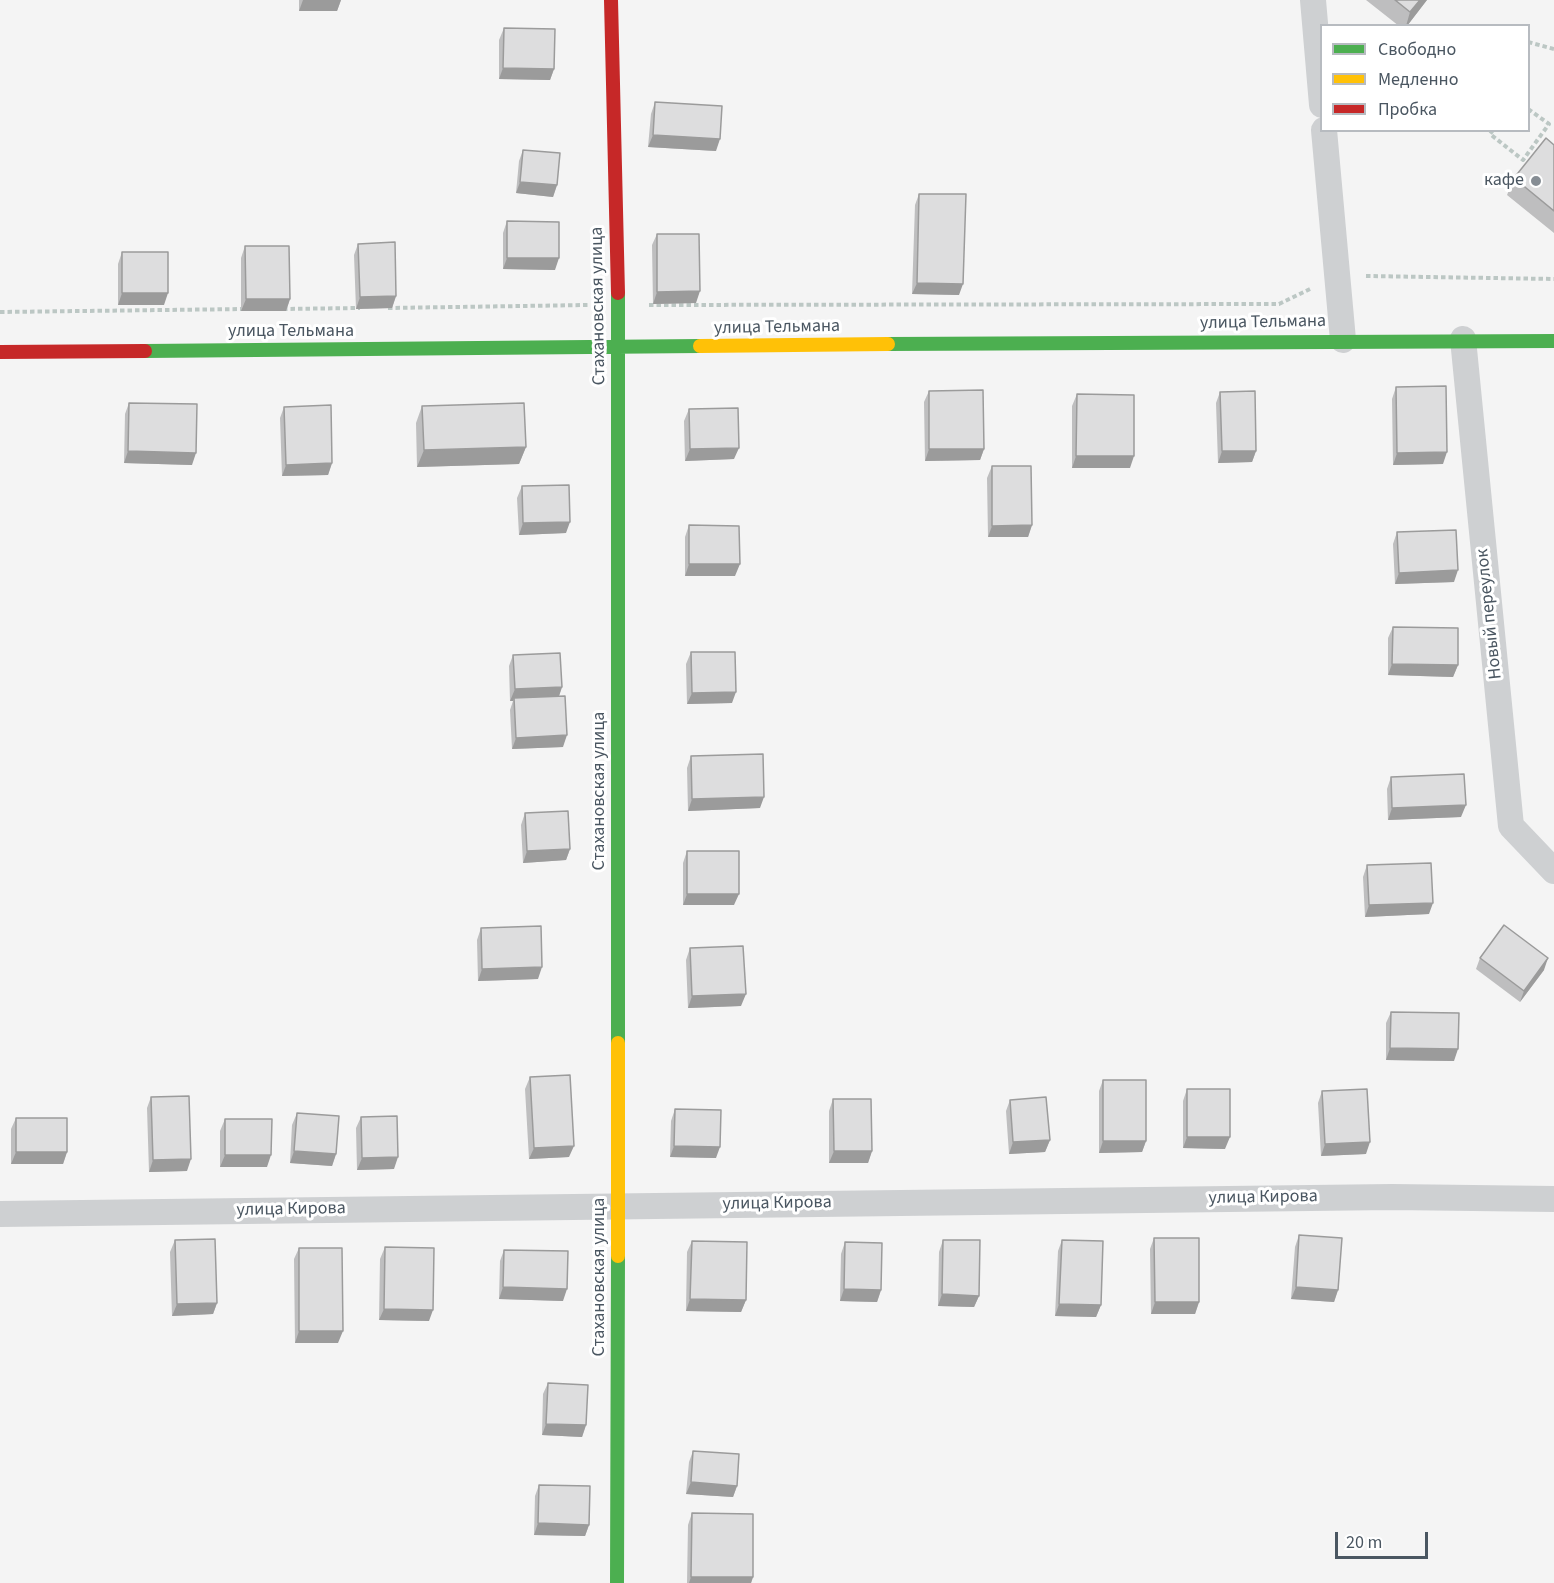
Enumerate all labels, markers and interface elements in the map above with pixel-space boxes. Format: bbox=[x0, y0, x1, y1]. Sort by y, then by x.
legend bbox=[1320, 24, 1530, 132]
text: Свободно bbox=[1378, 37, 1456, 62]
text: Медленно bbox=[1378, 67, 1458, 92]
text: Пробка bbox=[1378, 97, 1437, 122]
place label: кафе bbox=[1484, 170, 1524, 192]
marker: кафе bbox=[1529, 174, 1543, 188]
street label: Стахановская улица bbox=[587, 226, 611, 386]
street label: улица Тельмана bbox=[1200, 311, 1326, 335]
street label: улица Тельмана bbox=[714, 316, 840, 340]
street label: улица Тельмана bbox=[228, 321, 354, 343]
street label: Новый переулок bbox=[1472, 548, 1508, 680]
street label: Стахановская улица bbox=[589, 712, 611, 870]
street label: улица Кирова bbox=[1208, 1186, 1318, 1210]
street label: улица Кирова bbox=[722, 1192, 832, 1216]
street label: улица Кирова bbox=[236, 1198, 346, 1222]
street label: Стахановская улица bbox=[589, 1198, 611, 1356]
scale bar bbox=[1338, 1520, 1431, 1558]
text: 20 m bbox=[1346, 1530, 1382, 1555]

